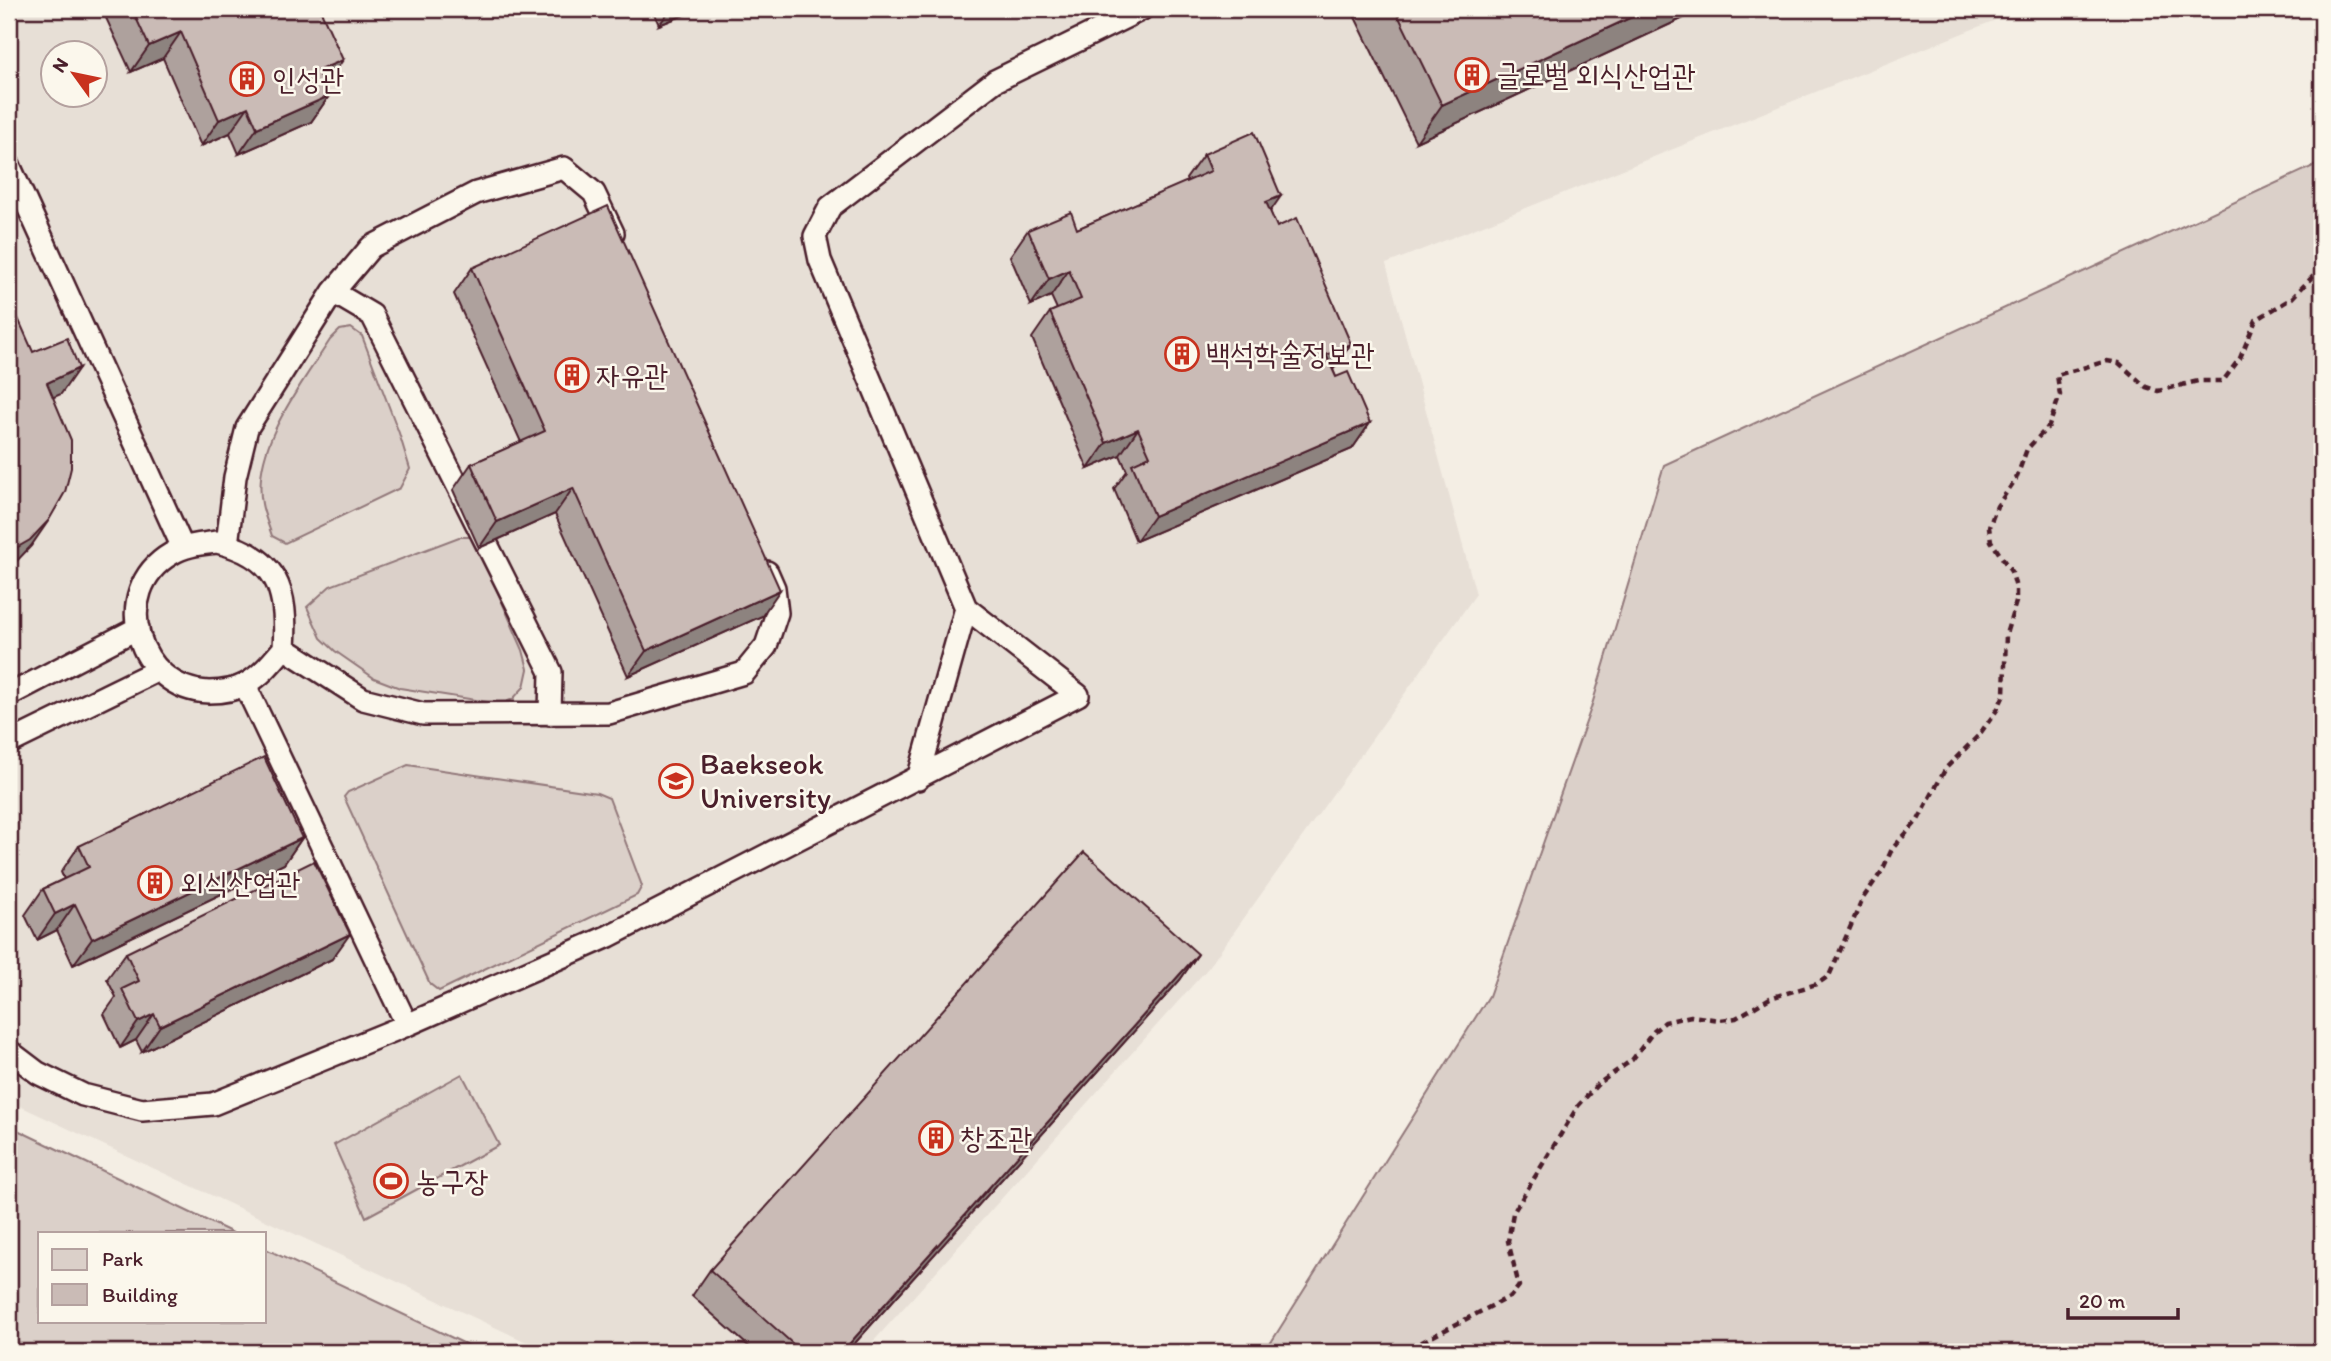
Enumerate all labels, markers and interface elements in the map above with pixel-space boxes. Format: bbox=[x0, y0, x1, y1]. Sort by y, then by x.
north arrow bbox=[38, 38, 108, 108]
text: N bbox=[47, 53, 73, 77]
building icon: 글로벌 외식산업관 bbox=[1453, 56, 1491, 94]
place label: 글로벌 외식산업관 bbox=[1496, 56, 1696, 93]
building icon: 인성관 bbox=[228, 60, 266, 98]
place label: 인성관 bbox=[272, 60, 344, 97]
building icon: 백석학술정보관 bbox=[1163, 335, 1201, 373]
place label: 백석학술정보관 bbox=[1206, 335, 1375, 372]
building icon: 자유관 bbox=[553, 356, 591, 394]
place label: 자유관 bbox=[596, 356, 668, 393]
place label: Baekseok University bbox=[700, 745, 831, 816]
school or university icon: Baekseok University bbox=[657, 762, 695, 800]
building icon: 외식산업관 bbox=[136, 864, 174, 902]
place label: 외식산업관 bbox=[180, 864, 301, 901]
building icon: 창조관 bbox=[917, 1119, 955, 1157]
place label: 창조관 bbox=[960, 1119, 1032, 1156]
sports icon: 농구장 bbox=[372, 1162, 410, 1200]
place label: 농구장 bbox=[416, 1162, 488, 1199]
legend bbox=[38, 1232, 266, 1322]
text: Park bbox=[102, 1246, 144, 1271]
scale bar bbox=[2068, 1277, 2179, 1321]
text: Building bbox=[102, 1282, 178, 1307]
text: 20 m bbox=[2079, 1288, 2126, 1313]

